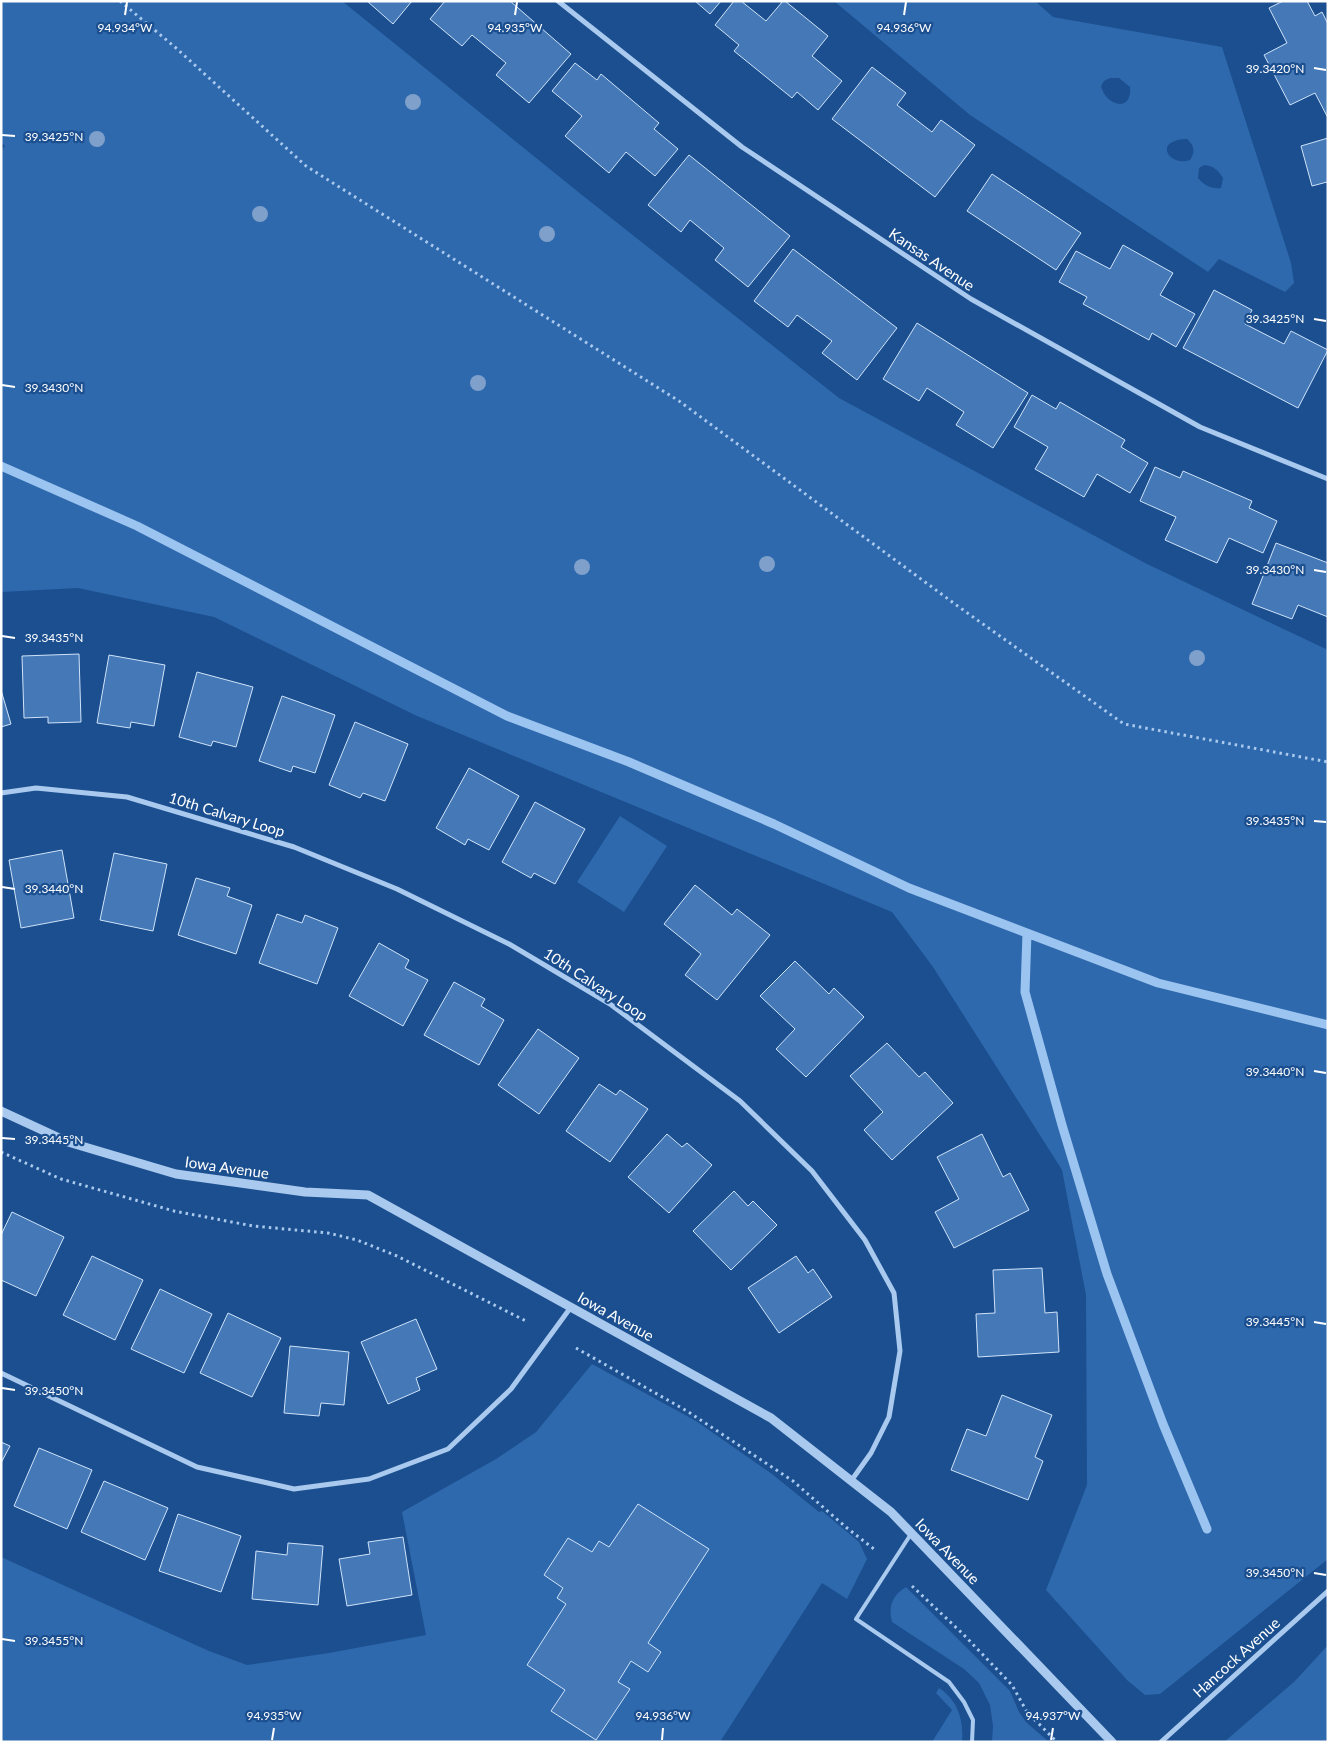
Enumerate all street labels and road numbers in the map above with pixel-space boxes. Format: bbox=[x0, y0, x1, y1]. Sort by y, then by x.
street label: Kansas Avenue bbox=[886, 224, 978, 294]
street label: 10th Calvary Loop bbox=[167, 788, 287, 840]
street label: 10th Calvary Loop bbox=[541, 944, 651, 1024]
street label: Iowa Avenue bbox=[184, 1152, 270, 1182]
street label: Iowa Avenue bbox=[575, 1288, 657, 1344]
street label: Iowa Avenue bbox=[912, 1514, 984, 1588]
street label: Hancock Avenue bbox=[1189, 1613, 1283, 1701]

